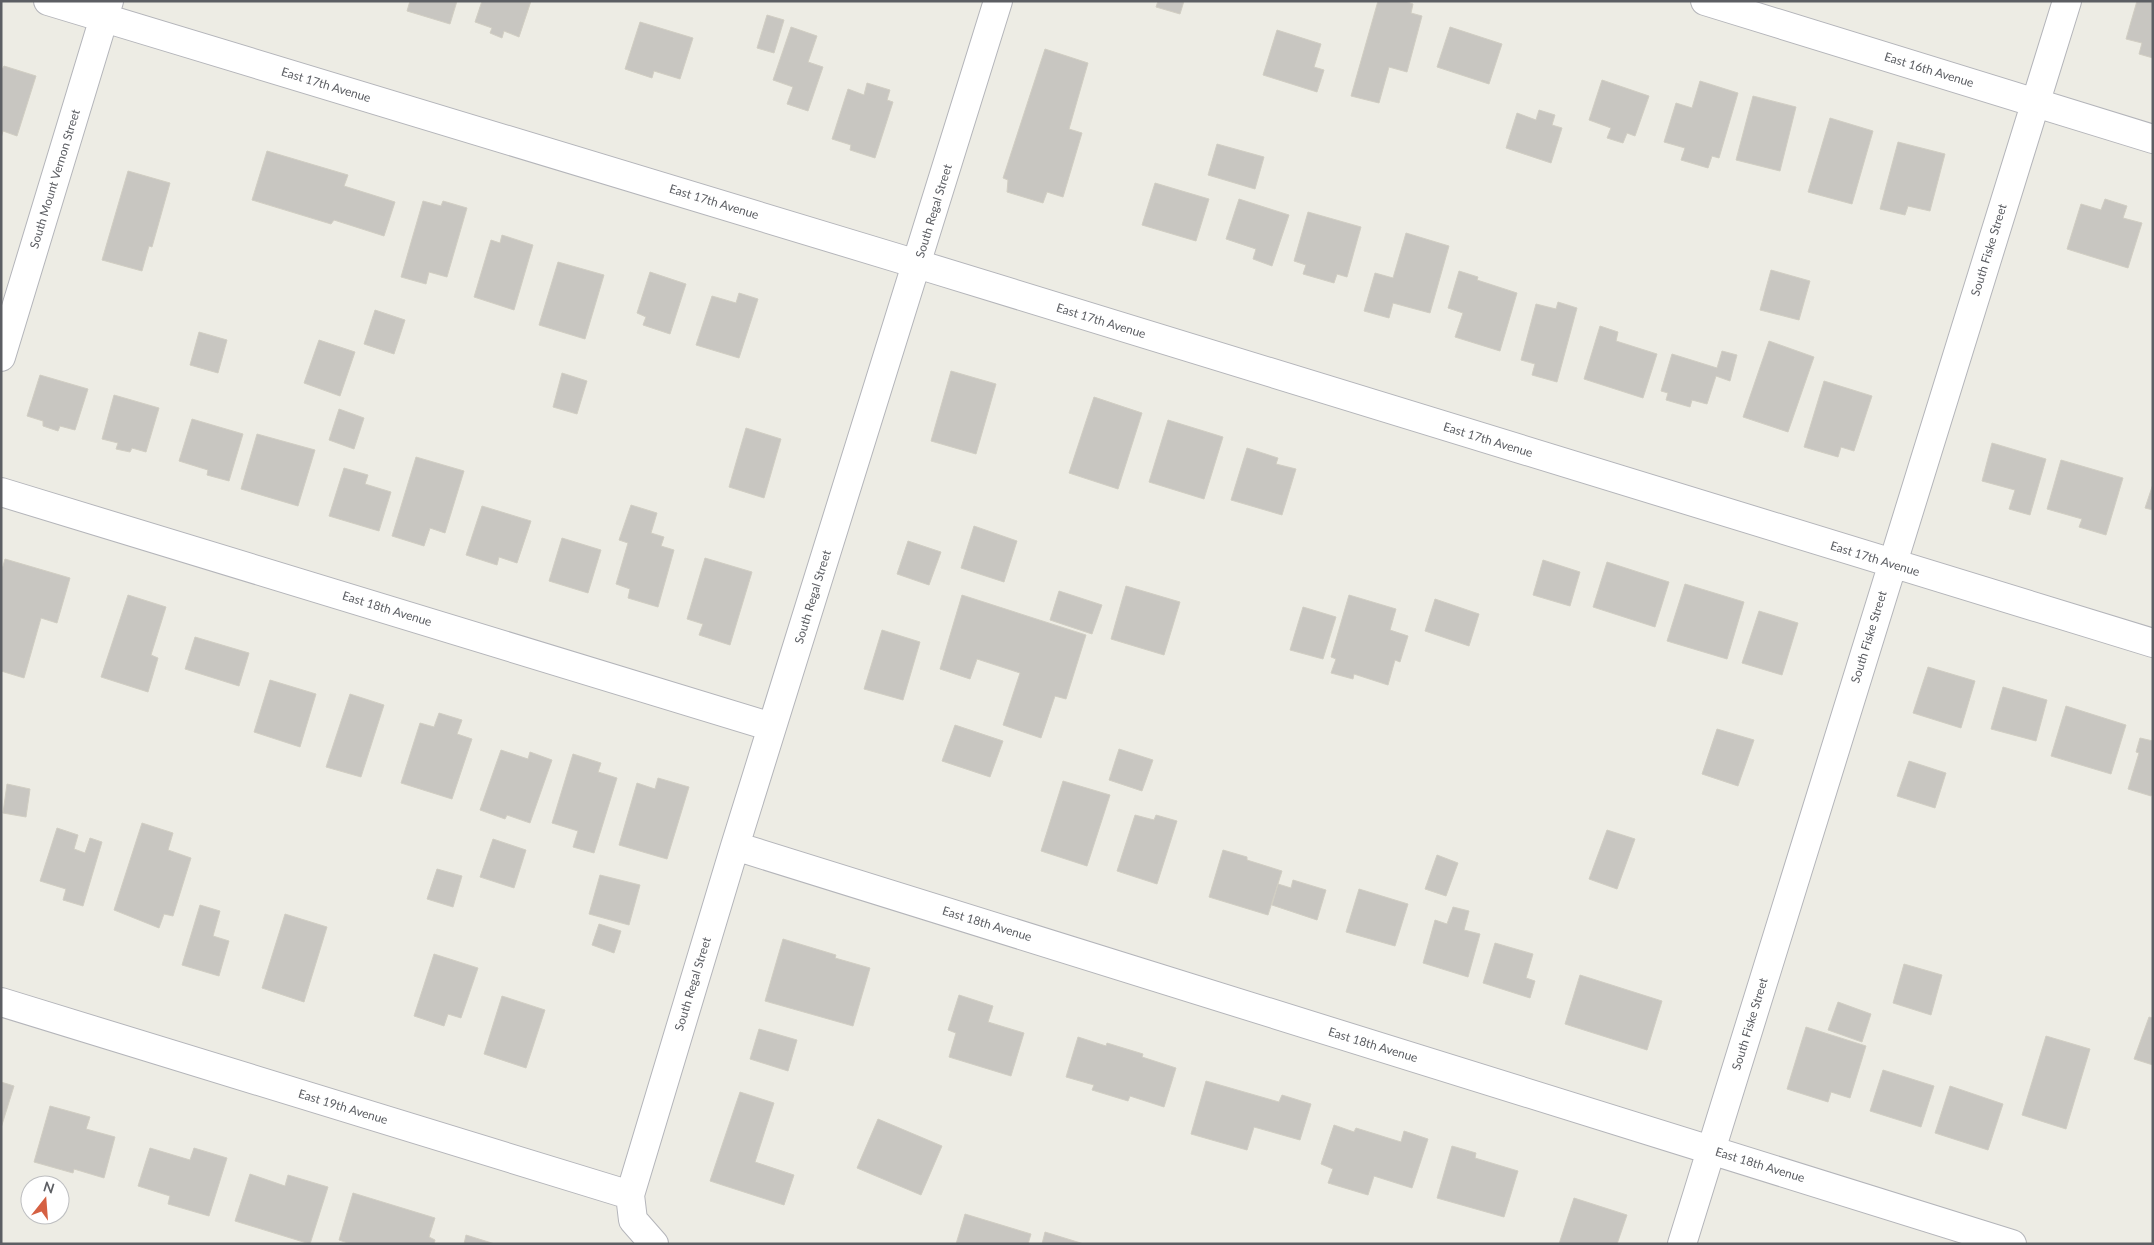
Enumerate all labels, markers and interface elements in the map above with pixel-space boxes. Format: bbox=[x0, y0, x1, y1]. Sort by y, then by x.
street label: East 16th Avenue bbox=[1883, 49, 1976, 90]
street label: East 17th Avenue bbox=[280, 64, 373, 105]
street label: South Mount Vernon Street bbox=[26, 107, 83, 250]
street label: South Regal Street bbox=[912, 162, 955, 260]
street label: East 17th Avenue bbox=[668, 181, 761, 222]
street label: South Fiske Street bbox=[1967, 201, 2010, 298]
street label: East 17th Avenue bbox=[1055, 300, 1148, 341]
street label: East 17th Avenue bbox=[1442, 419, 1535, 460]
street label: East 17th Avenue bbox=[1829, 538, 1922, 579]
street label: South Regal Street bbox=[791, 548, 834, 646]
street label: East 18th Avenue bbox=[341, 588, 434, 629]
street label: South Fiske Street bbox=[1847, 588, 1890, 685]
street label: East 18th Avenue bbox=[941, 903, 1034, 944]
street label: South Regal Street bbox=[671, 935, 714, 1033]
street label: South Fiske Street bbox=[1728, 975, 1771, 1072]
street label: East 18th Avenue bbox=[1327, 1024, 1420, 1065]
street label: East 19th Avenue bbox=[297, 1086, 390, 1127]
street label: East 18th Avenue bbox=[1714, 1144, 1807, 1185]
north arrow bbox=[20, 1175, 70, 1225]
text: N bbox=[41, 1177, 57, 1197]

